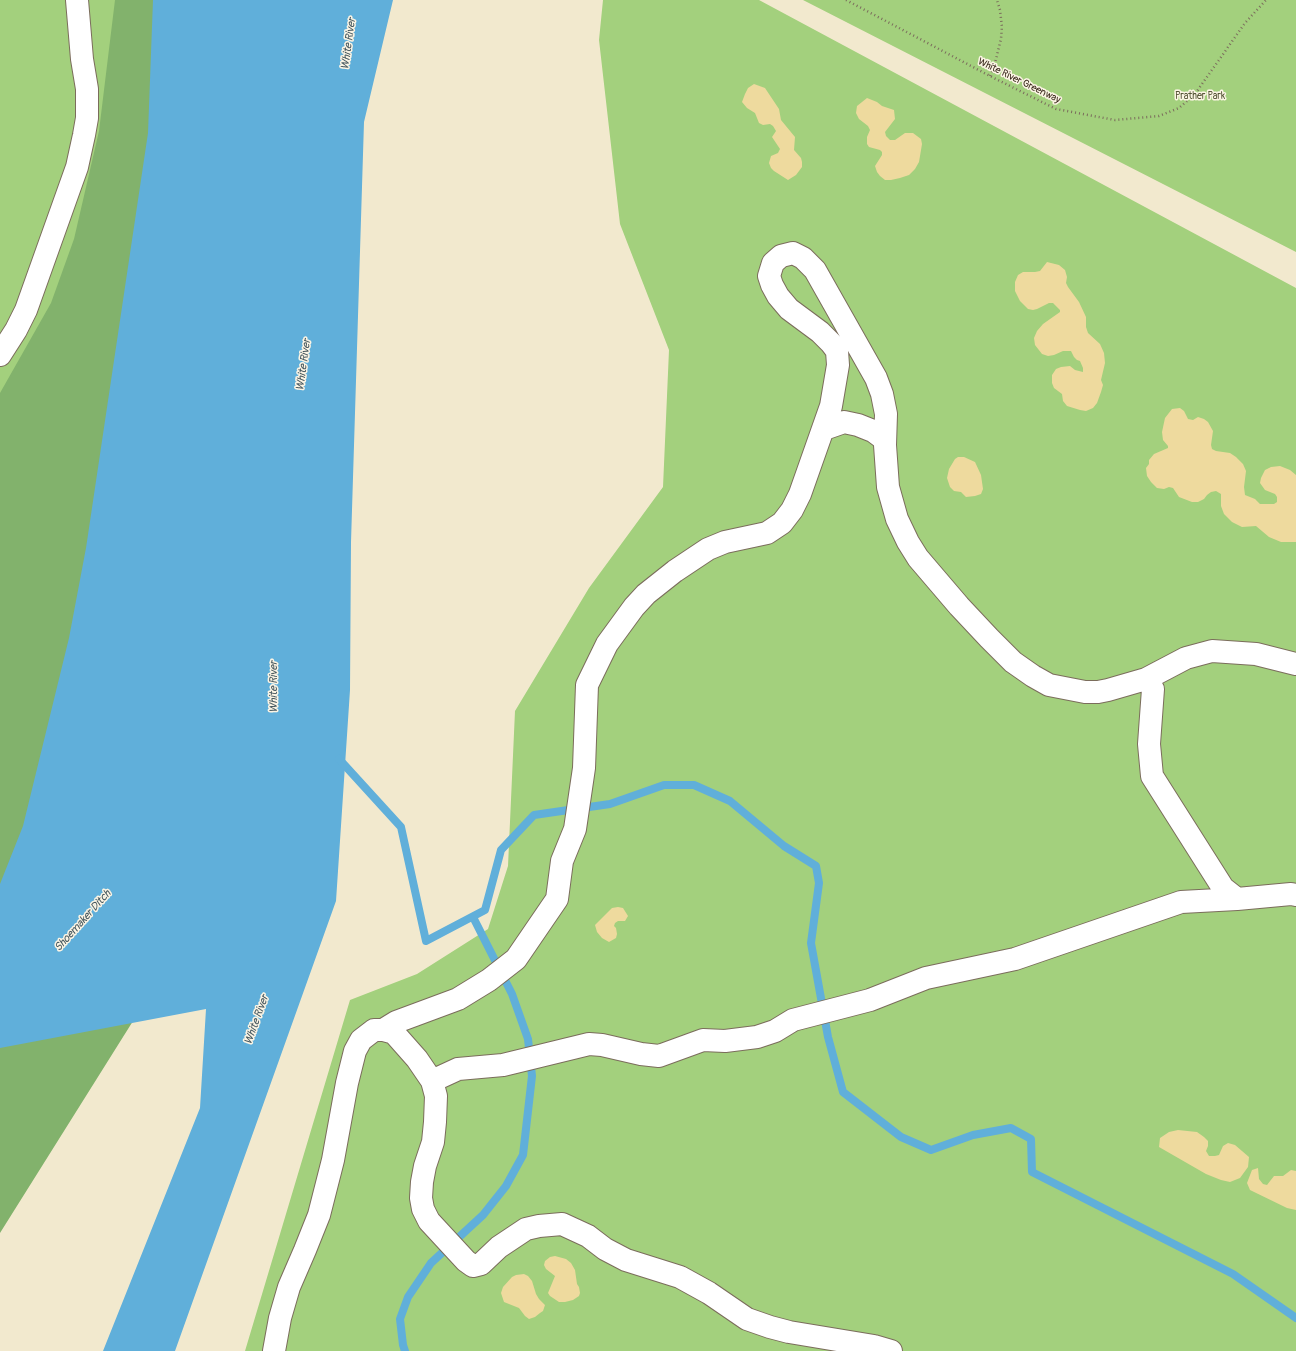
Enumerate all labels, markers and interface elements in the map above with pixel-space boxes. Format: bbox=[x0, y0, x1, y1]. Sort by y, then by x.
water label: White River bbox=[339, 17, 359, 71]
street label: White River Greenway bbox=[976, 56, 1062, 106]
park label: Prather Park bbox=[1175, 90, 1225, 102]
water label: White River bbox=[294, 338, 314, 392]
water label: White River bbox=[267, 661, 281, 713]
water label: Shoemaker Ditch bbox=[52, 888, 114, 954]
water label: White River bbox=[242, 993, 272, 1047]

